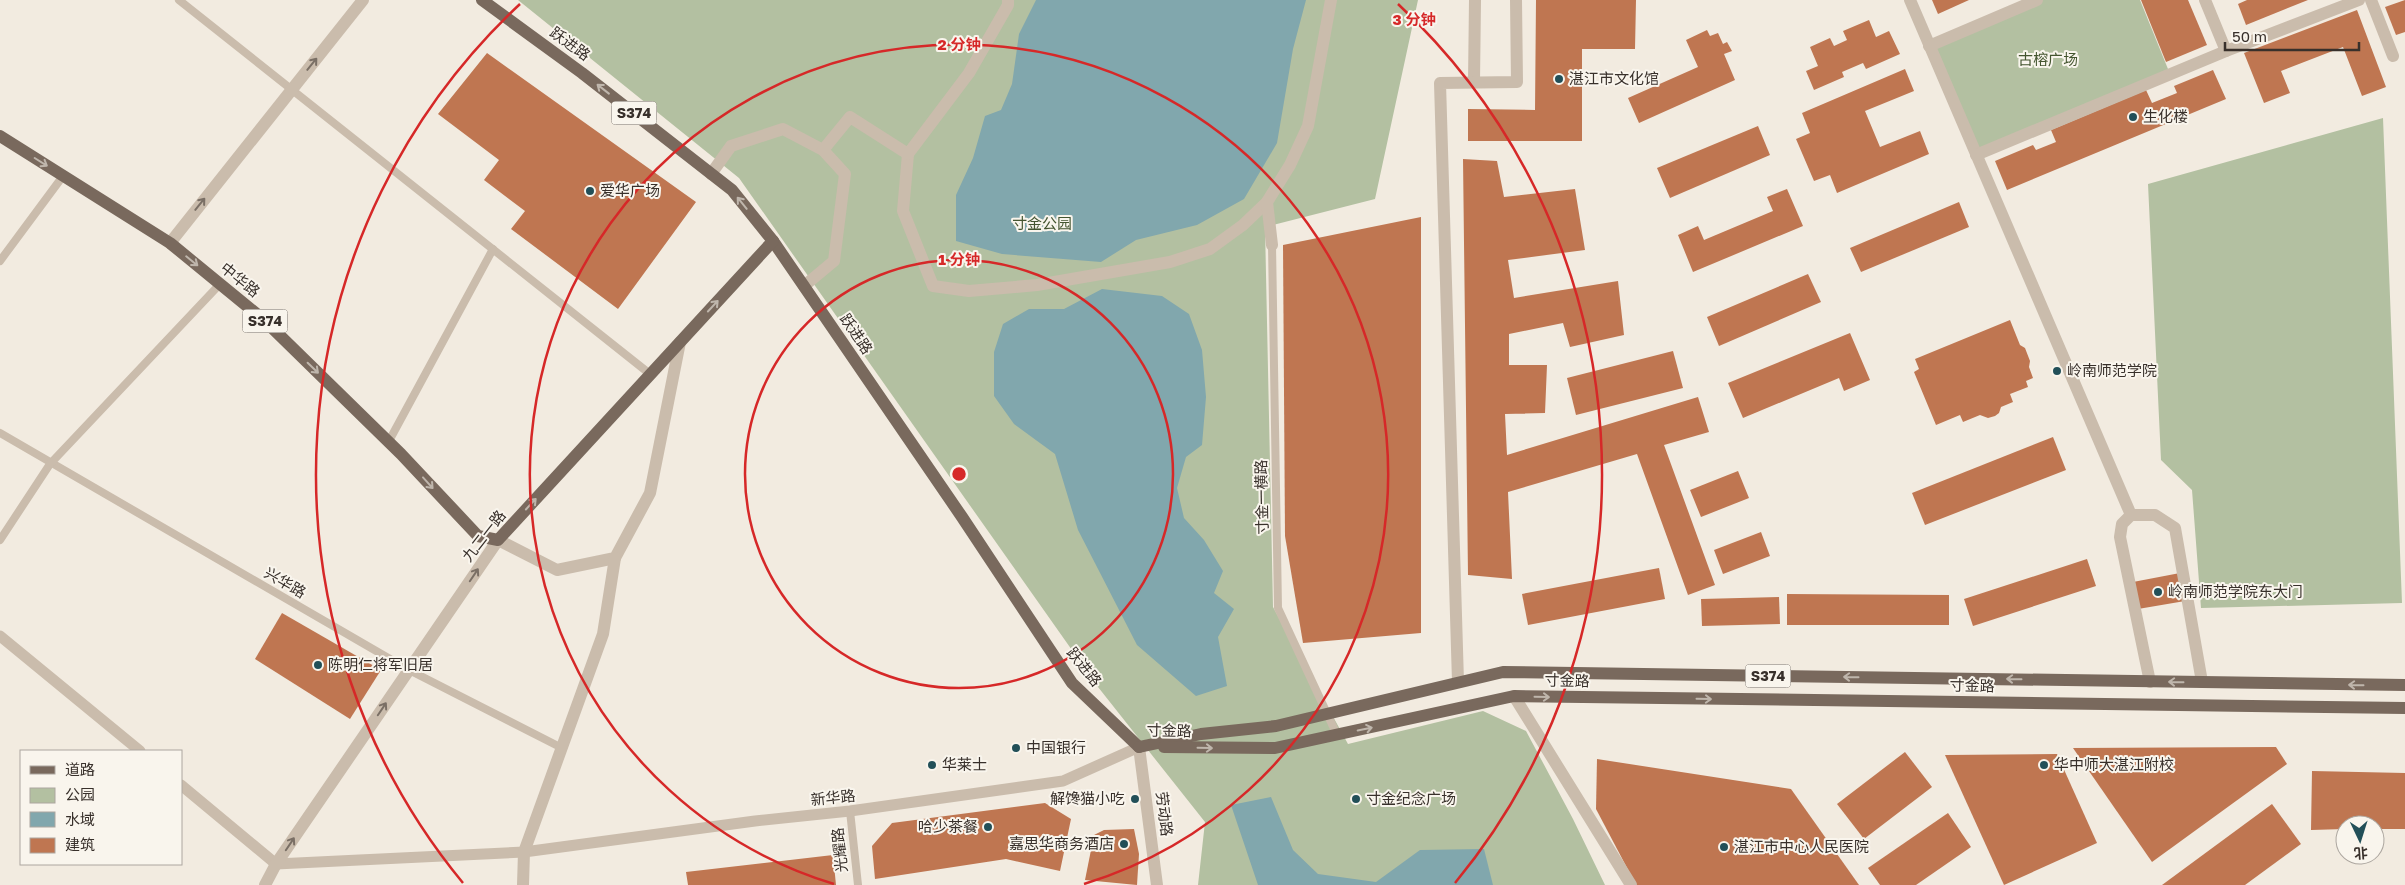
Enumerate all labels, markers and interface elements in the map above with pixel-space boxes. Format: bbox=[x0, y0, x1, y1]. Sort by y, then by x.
text: 3 分钟 bbox=[1393, 10, 1435, 28]
scale bar bbox=[2225, 20, 2359, 52]
street label: 跃进路 bbox=[547, 23, 594, 64]
text: 50 m bbox=[2232, 27, 2267, 45]
text: 2 分钟 bbox=[938, 35, 980, 53]
park label: 古榕广场 bbox=[2018, 50, 2078, 68]
one-way arrow bbox=[307, 58, 318, 71]
place label: 湛江市文化馆 bbox=[1569, 69, 1659, 87]
marker: 湛江市文化馆 bbox=[1553, 73, 1565, 85]
one-way arrow bbox=[597, 84, 610, 95]
road number: S374 bbox=[612, 102, 656, 125]
place label: 生化楼 bbox=[2143, 107, 2188, 125]
marker: 生化楼 bbox=[2127, 111, 2139, 123]
one-way arrow bbox=[34, 157, 48, 167]
place label: 爱华广场 bbox=[600, 181, 660, 199]
marker: 爱华广场 bbox=[584, 185, 596, 197]
one-way arrow bbox=[737, 197, 748, 210]
one-way arrow bbox=[195, 198, 206, 211]
park label: 寸金公园 bbox=[1012, 214, 1072, 232]
text: 1 分钟 bbox=[938, 250, 980, 268]
one-way arrow bbox=[185, 255, 198, 266]
street label: 中华路 bbox=[217, 258, 264, 300]
one-way arrow bbox=[707, 300, 719, 312]
road number: S374 bbox=[242, 310, 288, 332]
street label: 跃进路 bbox=[837, 310, 877, 357]
place label: 岭南师范学院 bbox=[2067, 361, 2157, 379]
one-way arrow bbox=[307, 362, 320, 374]
marker: 岭南师范学院 bbox=[2051, 365, 2063, 377]
street label: 寸金一横路 bbox=[1251, 459, 1271, 535]
centre of rings bbox=[950, 465, 968, 483]
one-way arrow bbox=[422, 477, 434, 489]
one-way arrow bbox=[525, 498, 537, 511]
street label: 九二一路 bbox=[458, 506, 509, 565]
street label: 兴华路 bbox=[262, 563, 309, 601]
one-way arrow bbox=[469, 568, 479, 582]
place label: 岭南师范学院东大门 bbox=[2168, 582, 2303, 600]
marker: 岭南师范学院东大门 bbox=[2152, 586, 2164, 598]
street label: 跃进路 bbox=[1064, 643, 1106, 690]
place label: 陈明仁将军旧居 bbox=[328, 655, 433, 673]
marker: 陈明仁将军旧居 bbox=[312, 659, 324, 671]
road number: S374 bbox=[1746, 664, 1790, 688]
street label: 寸金路 bbox=[1544, 671, 1590, 689]
one-way arrow bbox=[1844, 672, 1860, 682]
one-way arrow bbox=[2006, 675, 2022, 684]
street label: 寸金路 bbox=[1949, 676, 1995, 694]
one-way arrow bbox=[2169, 677, 2185, 687]
one-way arrow bbox=[2349, 680, 2365, 690]
one-way arrow bbox=[1534, 692, 1550, 702]
one-way arrow bbox=[1696, 694, 1712, 704]
one-way arrow bbox=[377, 703, 387, 717]
street label: 寸金路 bbox=[1146, 721, 1192, 739]
one-way arrow bbox=[1357, 723, 1373, 733]
place label: 中国银行 bbox=[1026, 738, 1086, 756]
marker: 中国银行 bbox=[1010, 742, 1022, 754]
one-way arrow bbox=[1196, 743, 1213, 753]
legend bbox=[20, 750, 182, 865]
place label: 华莱士 bbox=[942, 755, 987, 773]
place label: 华中师大湛江附校 bbox=[2054, 755, 2174, 773]
marker: 华莱士 bbox=[926, 759, 938, 771]
marker: 华中师大湛江附校 bbox=[2038, 759, 2050, 771]
text: 道路 bbox=[65, 760, 95, 778]
text: 公园 bbox=[65, 785, 95, 803]
street label: 新华路 bbox=[810, 786, 856, 808]
place label: 解馋猫小吃 bbox=[1050, 789, 1125, 807]
place label: 寸金纪念广场 bbox=[1366, 789, 1456, 807]
street label: 劳动路 bbox=[1153, 790, 1177, 837]
marker: 解馋猫小吃 bbox=[1129, 793, 1141, 805]
marker: 寸金纪念广场 bbox=[1350, 793, 1362, 805]
text: 水域 bbox=[65, 810, 95, 828]
north arrow bbox=[2335, 815, 2385, 865]
place label: 哈少茶餐 bbox=[918, 817, 978, 835]
marker: 哈少茶餐 bbox=[982, 821, 994, 833]
street label: 光耀路 bbox=[828, 827, 850, 873]
place label: 嘉思华商务酒店 bbox=[1009, 834, 1114, 852]
text: 建筑 bbox=[65, 835, 95, 853]
one-way arrow bbox=[286, 837, 296, 851]
place label: 湛江市中心人民医院 bbox=[1734, 837, 1869, 855]
marker: 嘉思华商务酒店 bbox=[1118, 838, 1130, 850]
marker: 湛江市中心人民医院 bbox=[1718, 841, 1730, 853]
text: 北 bbox=[2353, 844, 2369, 862]

